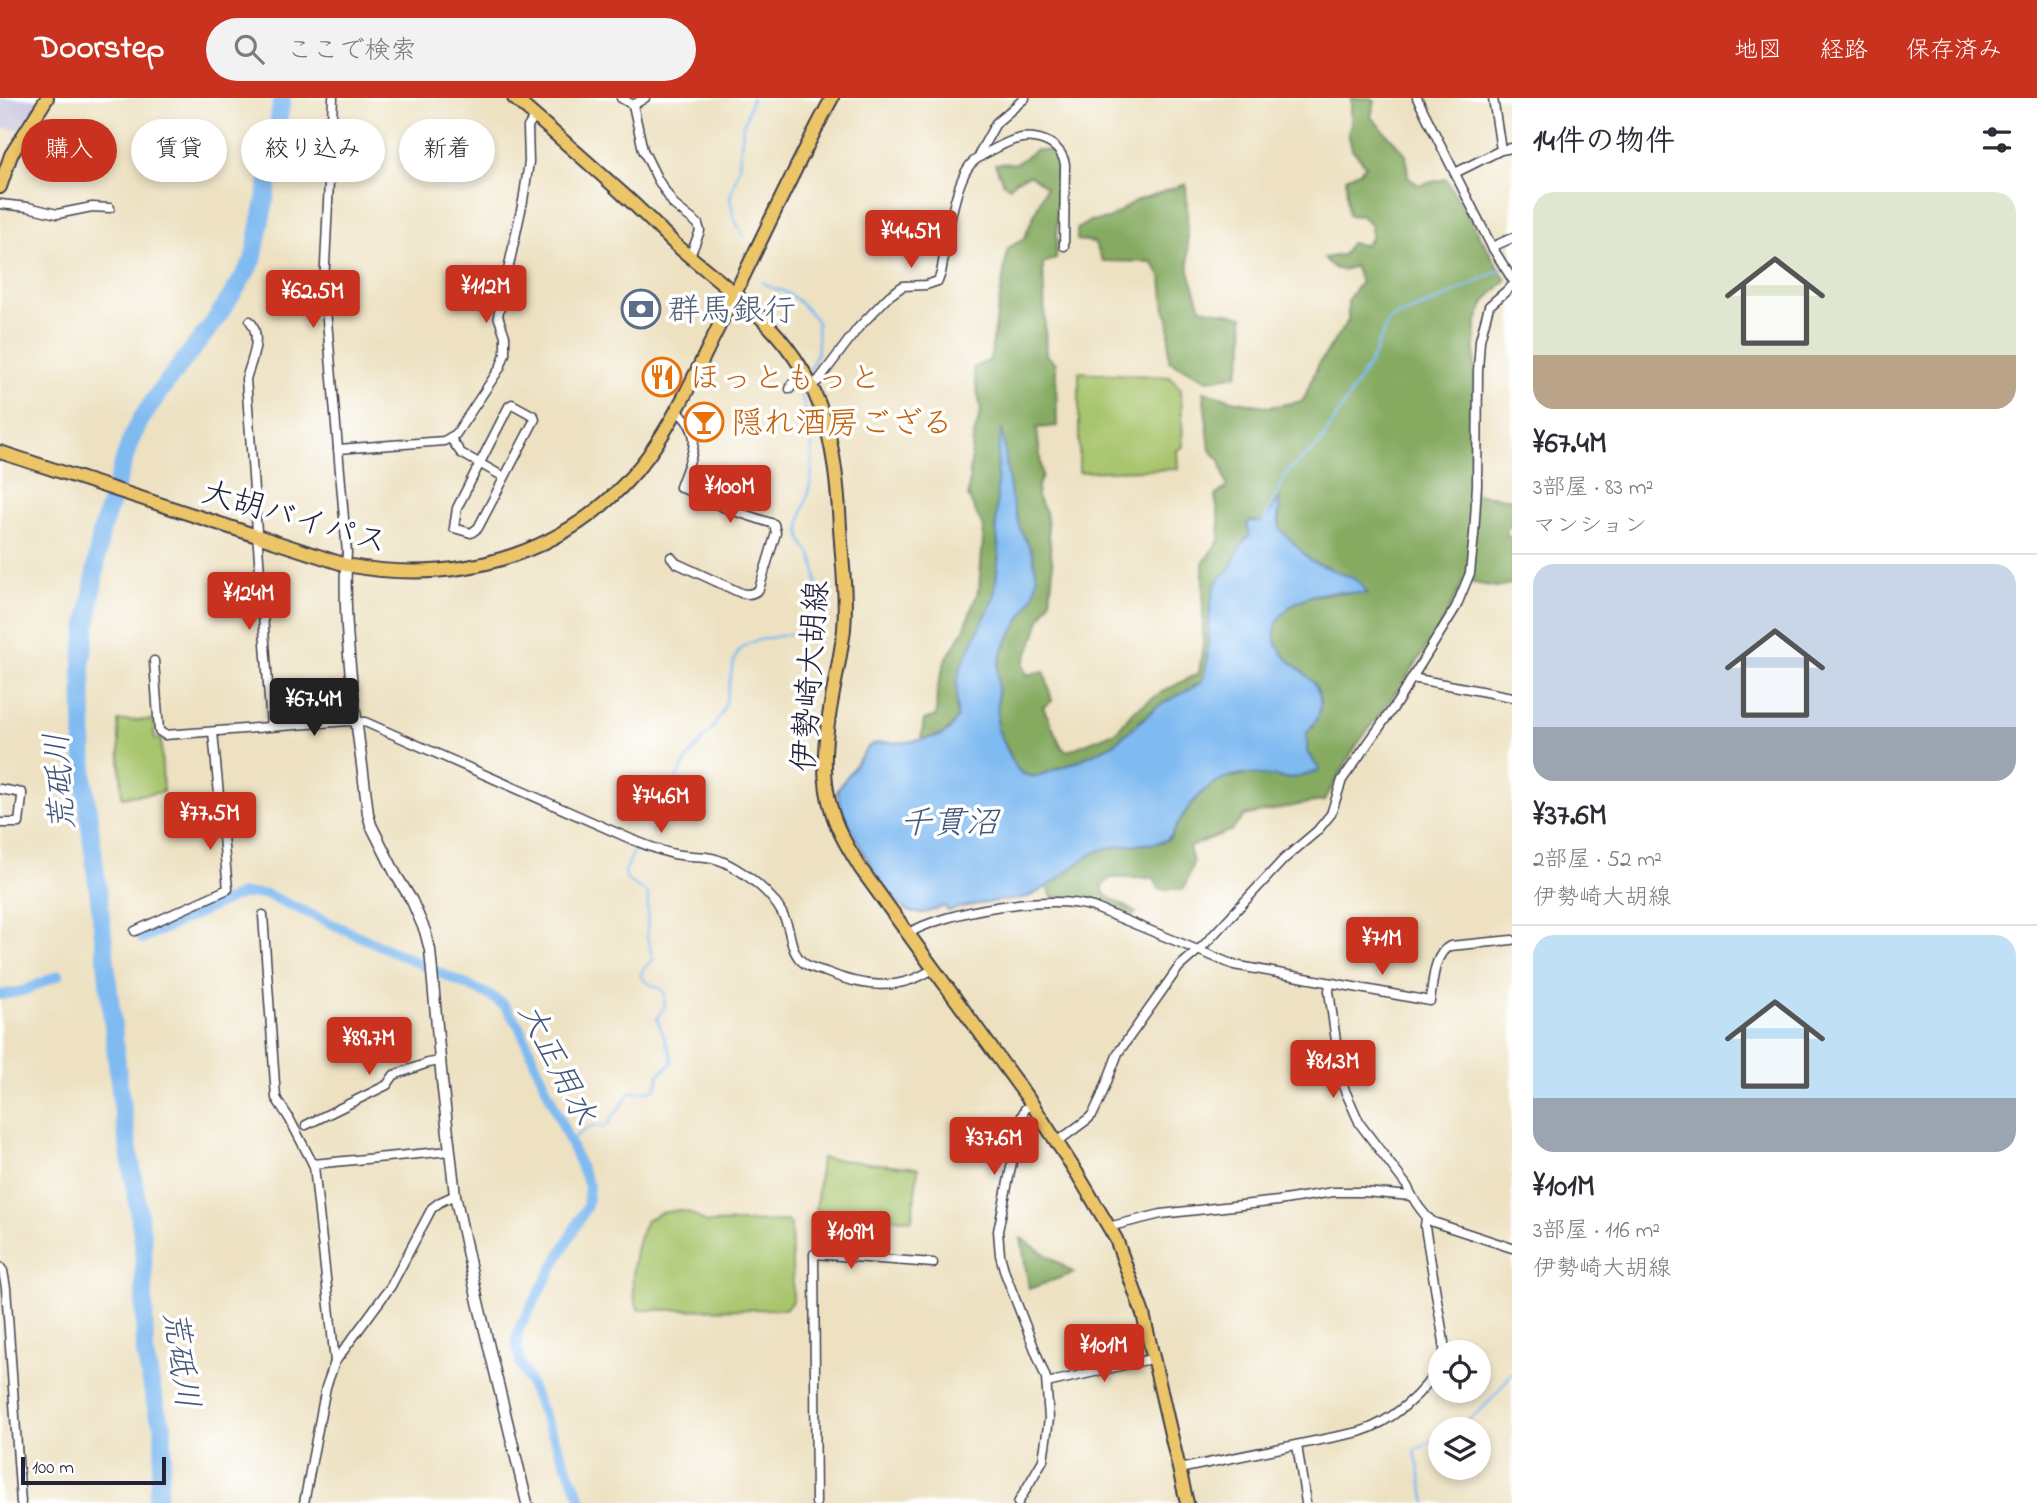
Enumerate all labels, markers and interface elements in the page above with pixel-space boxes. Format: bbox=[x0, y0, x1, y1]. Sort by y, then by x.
search box bbox=[206, 18, 696, 81]
text: Doorstep bbox=[35, 25, 164, 73]
icon: search bbox=[230, 30, 268, 68]
text: ここで検索 bbox=[286, 33, 416, 71]
text: 地図 bbox=[1734, 34, 1782, 69]
text: 経路 bbox=[1820, 34, 1868, 69]
text: 保存済み bbox=[1906, 34, 2002, 69]
chip: 購入 bbox=[21, 119, 117, 182]
chip: 賃貸 bbox=[131, 119, 227, 182]
chip: 絞り込み bbox=[241, 119, 385, 182]
chip: 新着 bbox=[399, 119, 495, 182]
text: 14件の物件 bbox=[1533, 121, 1675, 165]
icon: filters bbox=[1978, 121, 2016, 159]
pin: ¥44.5M bbox=[854, 211, 968, 270]
text: ¥44.5M bbox=[881, 216, 941, 249]
icon: home bbox=[1712, 238, 1838, 364]
pin: ¥112M bbox=[437, 266, 535, 325]
pin: ¥62.5M bbox=[256, 271, 370, 330]
text: ¥112M bbox=[462, 271, 511, 304]
text: ¥62.5M bbox=[282, 276, 344, 309]
bank icon: 群馬銀行 bbox=[620, 288, 662, 330]
place label: 群馬銀行 bbox=[668, 289, 796, 336]
restaurant icon: ほっともっと bbox=[641, 356, 683, 398]
place label: ほっともっと bbox=[689, 357, 881, 404]
bar icon: 隠れ酒房ござる bbox=[683, 401, 725, 443]
place label: 隠れ酒房ござる bbox=[731, 402, 954, 449]
text: ¥67.4M bbox=[1533, 423, 1607, 467]
pin: ¥100M bbox=[681, 466, 779, 525]
street label: 大胡バイパス bbox=[196, 470, 392, 568]
text: ¥100M bbox=[705, 471, 755, 504]
text: 3部屋 · 83 m² bbox=[1533, 472, 1653, 505]
text: マンション bbox=[1533, 510, 1647, 543]
pin: ¥124M bbox=[200, 573, 298, 632]
text: ¥124M bbox=[223, 578, 275, 611]
street label: 伊勢崎大胡線 bbox=[782, 579, 843, 774]
icon: home bbox=[1712, 610, 1838, 736]
pin: ¥67.4M bbox=[257, 678, 371, 738]
text: ¥67.4M bbox=[286, 684, 342, 717]
water label: 荒砥川 bbox=[35, 731, 89, 833]
pin: ¥74.6M bbox=[604, 776, 718, 835]
text: ¥74.6M bbox=[633, 781, 689, 814]
pin: ¥77.5M bbox=[153, 792, 267, 852]
text: ¥37.6M bbox=[1533, 795, 1607, 839]
text: ¥77.5M bbox=[180, 798, 240, 831]
water label: 千貫沼 bbox=[900, 801, 1002, 849]
text: 2部屋 · 52 m² bbox=[1533, 844, 1662, 877]
text: 伊勢崎大胡線 bbox=[1533, 882, 1671, 915]
pin: ¥71M bbox=[1341, 918, 1423, 977]
text: ¥71M bbox=[1362, 923, 1402, 956]
icon: home bbox=[1712, 981, 1838, 1107]
water label: 大正用水 bbox=[504, 995, 607, 1135]
pin: ¥89.7M bbox=[312, 1018, 426, 1077]
text: ¥89.7M bbox=[343, 1023, 395, 1056]
pin: ¥81.3M bbox=[1276, 1040, 1390, 1100]
text: ¥81.3M bbox=[1306, 1046, 1360, 1079]
pin: ¥37.6M bbox=[937, 1118, 1051, 1177]
text: ¥37.6M bbox=[966, 1123, 1022, 1156]
text: ¥101M bbox=[1533, 1166, 1595, 1210]
pin: ¥109M bbox=[802, 1212, 900, 1271]
text: 3部屋 · 116 m² bbox=[1533, 1215, 1660, 1248]
text: ¥109M bbox=[827, 1217, 875, 1250]
text: 伊勢崎大胡線 bbox=[1533, 1253, 1671, 1286]
water label: 荒砥川 bbox=[148, 1307, 210, 1412]
pin: ¥101M bbox=[1055, 1324, 1153, 1384]
text: ¥101M bbox=[1080, 1330, 1128, 1363]
map controls bbox=[1428, 1340, 1491, 1480]
button: locate bbox=[1428, 1340, 1491, 1403]
button: layers bbox=[1428, 1417, 1491, 1480]
scale bar bbox=[21, 1454, 166, 1486]
text: 100 m bbox=[32, 1455, 74, 1482]

